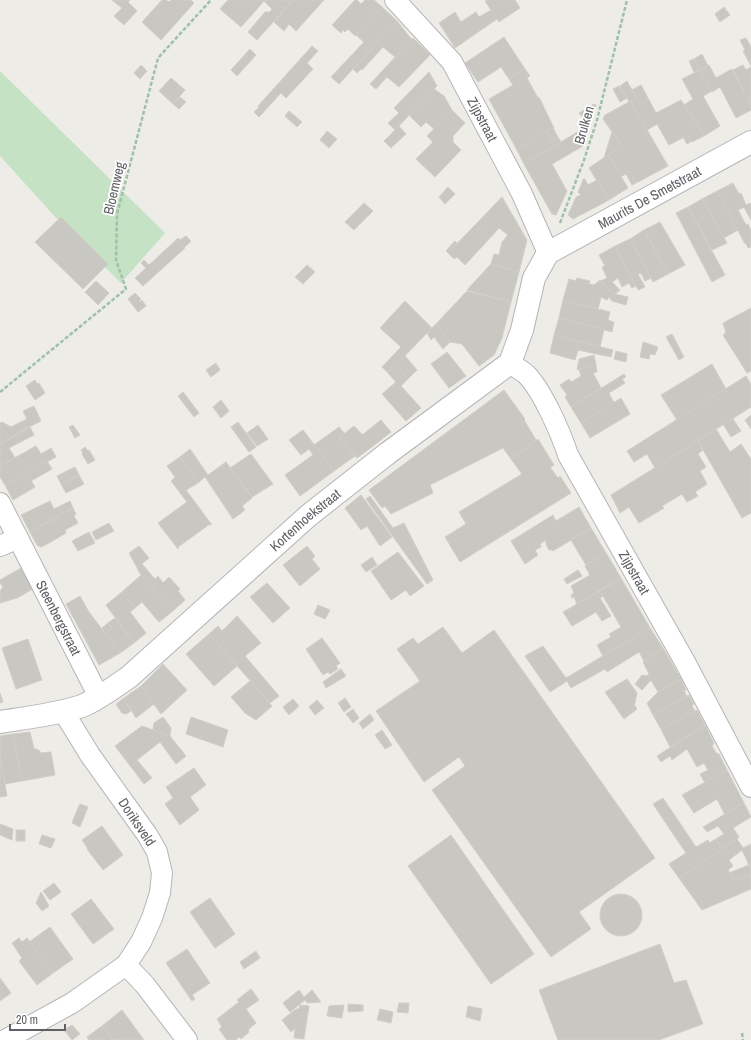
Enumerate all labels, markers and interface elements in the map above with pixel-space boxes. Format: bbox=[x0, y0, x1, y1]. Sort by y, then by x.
street label: Zijpstraat bbox=[463, 94, 502, 145]
street label: Brulken bbox=[570, 104, 598, 146]
street label: Bloemweg bbox=[99, 159, 129, 216]
street label: Maurits De Smetstraat bbox=[595, 162, 704, 233]
street label: Kortenhoekstraat bbox=[266, 485, 344, 555]
street label: Zijpstraat bbox=[615, 547, 654, 598]
street label: Steenbergstraat bbox=[32, 577, 85, 658]
street label: Doriksveld bbox=[114, 794, 160, 850]
scale bar bbox=[10, 1006, 65, 1032]
text: 20 m bbox=[16, 1012, 38, 1028]

